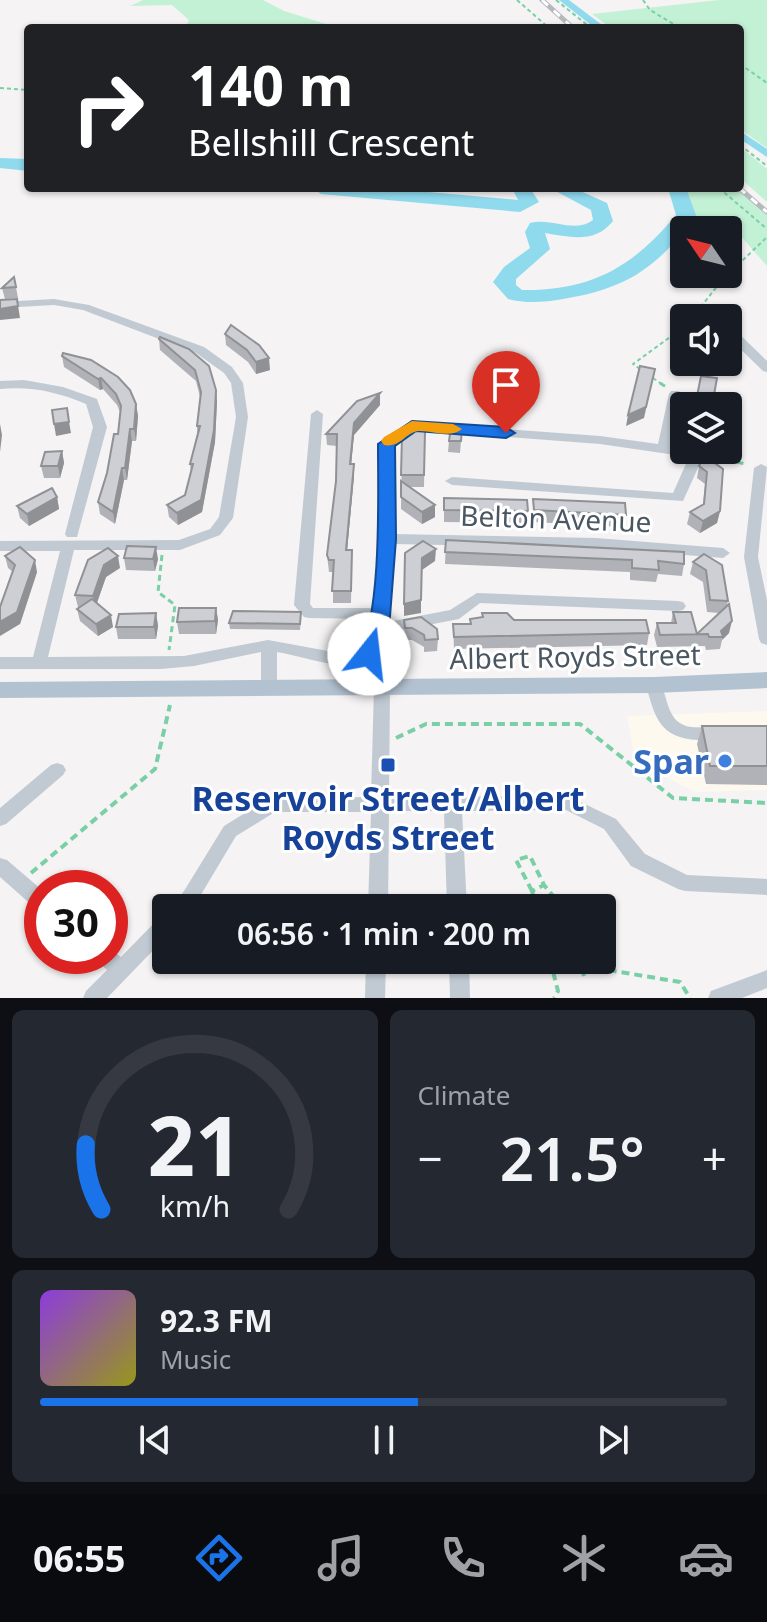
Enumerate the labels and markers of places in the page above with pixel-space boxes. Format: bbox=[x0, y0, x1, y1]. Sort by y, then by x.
pin bbox=[472, 351, 540, 433]
place label: Spar bbox=[633, 738, 709, 784]
marker: Spar bbox=[716, 752, 734, 770]
marker: Reservoir Street/Albert Royds Street bbox=[379, 756, 397, 774]
place label: Reservoir Street/Albert Royds Street bbox=[192, 775, 584, 860]

